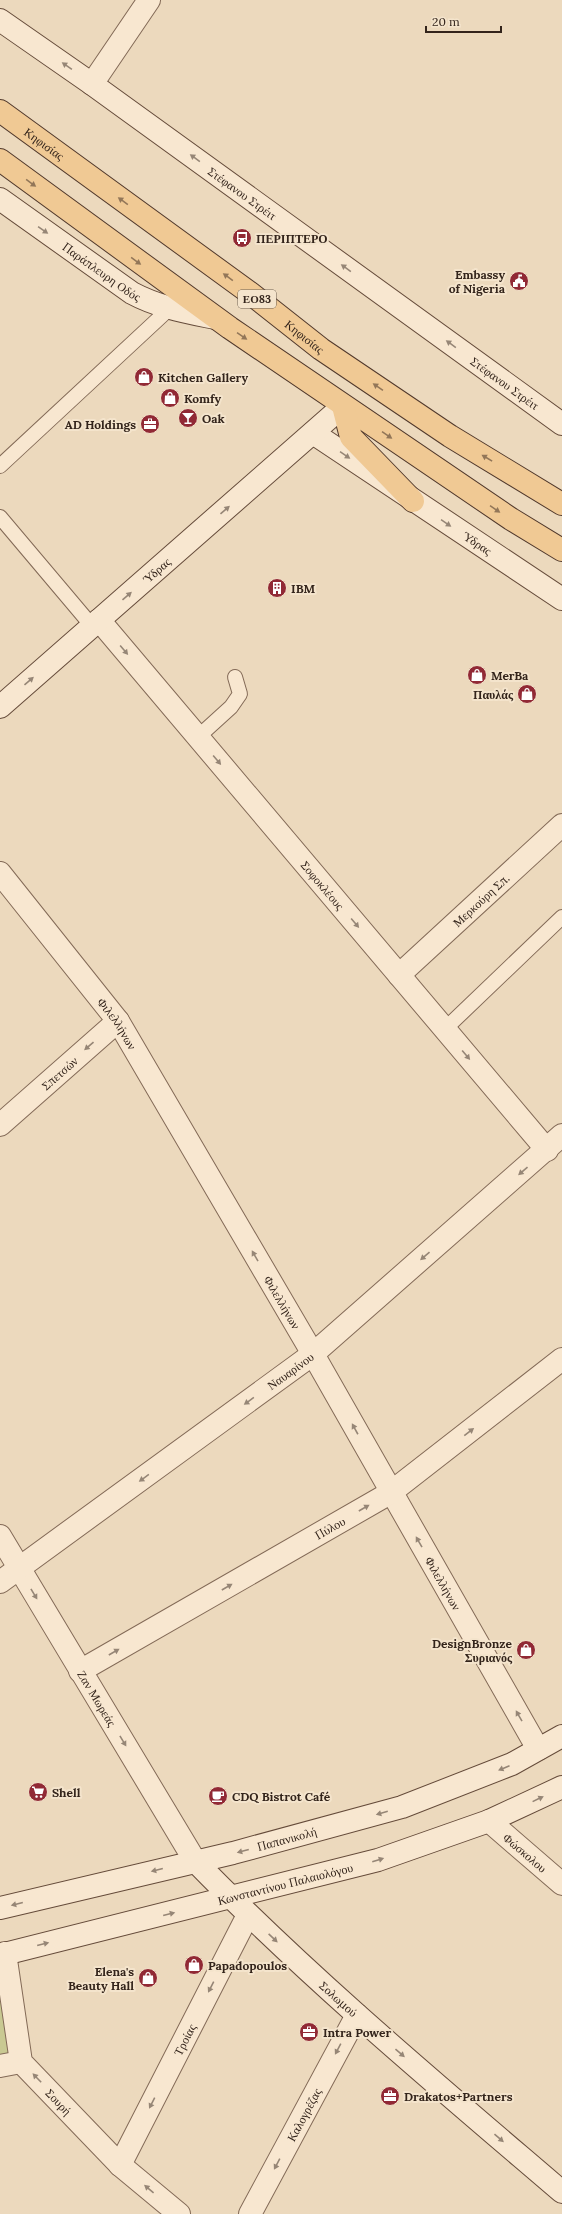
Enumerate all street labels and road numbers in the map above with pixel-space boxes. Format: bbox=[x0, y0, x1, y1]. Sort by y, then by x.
street label: Κηφισίας bbox=[22, 124, 68, 163]
street label: Στέφανου Στρέιτ bbox=[205, 163, 280, 223]
street label: Παράπλευρη Οδός bbox=[60, 239, 144, 304]
road number: ΕΟ83 bbox=[238, 290, 276, 308]
street label: Κηφισίας bbox=[282, 316, 328, 356]
street label: Στέφανου Στρέιτ bbox=[468, 353, 543, 413]
street label: Ύδρας bbox=[460, 527, 495, 558]
street label: Ύδρας bbox=[139, 554, 173, 586]
street label: Σοφοκλέους bbox=[298, 857, 348, 913]
street label: Μερκούρη Σπ. bbox=[449, 870, 512, 930]
street label: Φιλελλήνων bbox=[95, 994, 141, 1052]
street label: Σπετσών bbox=[38, 1052, 81, 1093]
street label: Φιλελλήνων bbox=[261, 1273, 304, 1332]
street label: Ναυαρίνου bbox=[264, 1349, 316, 1393]
street label: Πύλου bbox=[312, 1513, 348, 1542]
street label: Φιλελλήνων bbox=[422, 1554, 465, 1613]
street label: Ζαν Μωρεάς bbox=[75, 1667, 120, 1729]
street label: Παπανικολή bbox=[255, 1823, 318, 1854]
street label: Φώσκολου bbox=[500, 1829, 550, 1875]
street label: Κωνσταντίνου Παλαιολόγου bbox=[216, 1859, 354, 1908]
street label: Σολωμού bbox=[317, 1977, 361, 2020]
street label: Τροίας bbox=[170, 2021, 199, 2058]
street label: Σουρή bbox=[43, 2085, 75, 2118]
street label: Καλογρέζας bbox=[283, 2085, 324, 2144]

